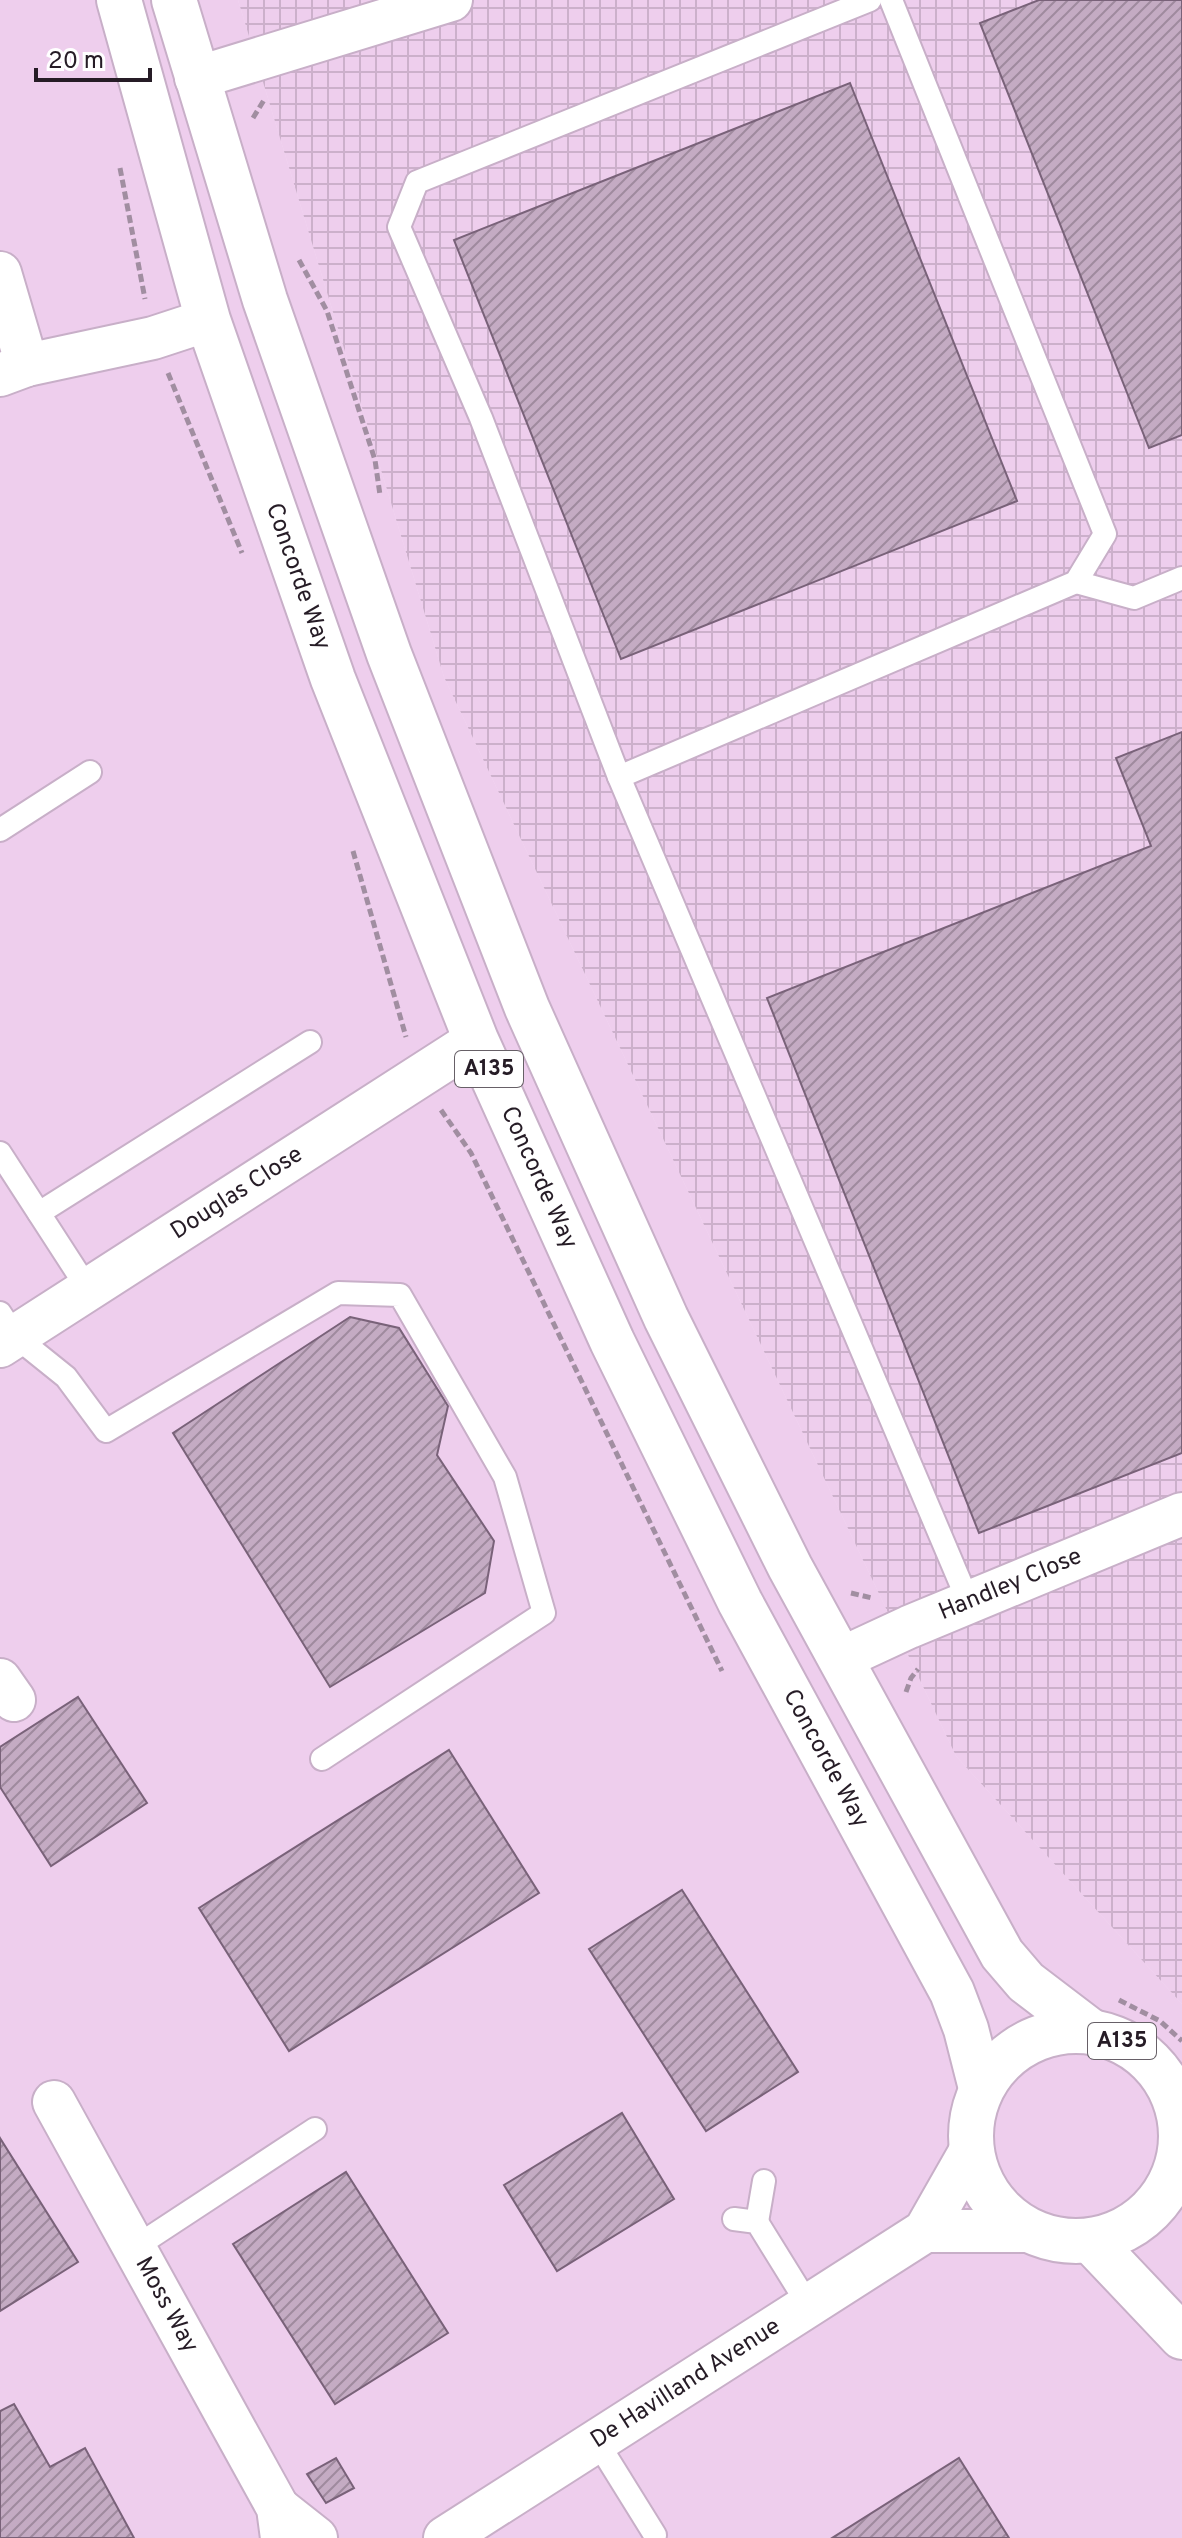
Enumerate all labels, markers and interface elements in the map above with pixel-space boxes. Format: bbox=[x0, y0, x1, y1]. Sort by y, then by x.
scale bar bbox=[36, 32, 150, 82]
text: 20 m bbox=[48, 47, 104, 77]
street label: Concorde Way bbox=[258, 499, 337, 654]
road number: A135 bbox=[455, 1051, 523, 1087]
street label: Concorde Way bbox=[493, 1102, 584, 1254]
street label: Douglas Close bbox=[165, 1140, 309, 1247]
street label: Handley Close bbox=[934, 1542, 1087, 1628]
street label: Concorde Way bbox=[775, 1684, 875, 1833]
road number: A135 bbox=[1088, 2023, 1156, 2059]
street label: Moss Way bbox=[128, 2252, 205, 2358]
street label: De Havilland Avenue bbox=[585, 2312, 787, 2456]

